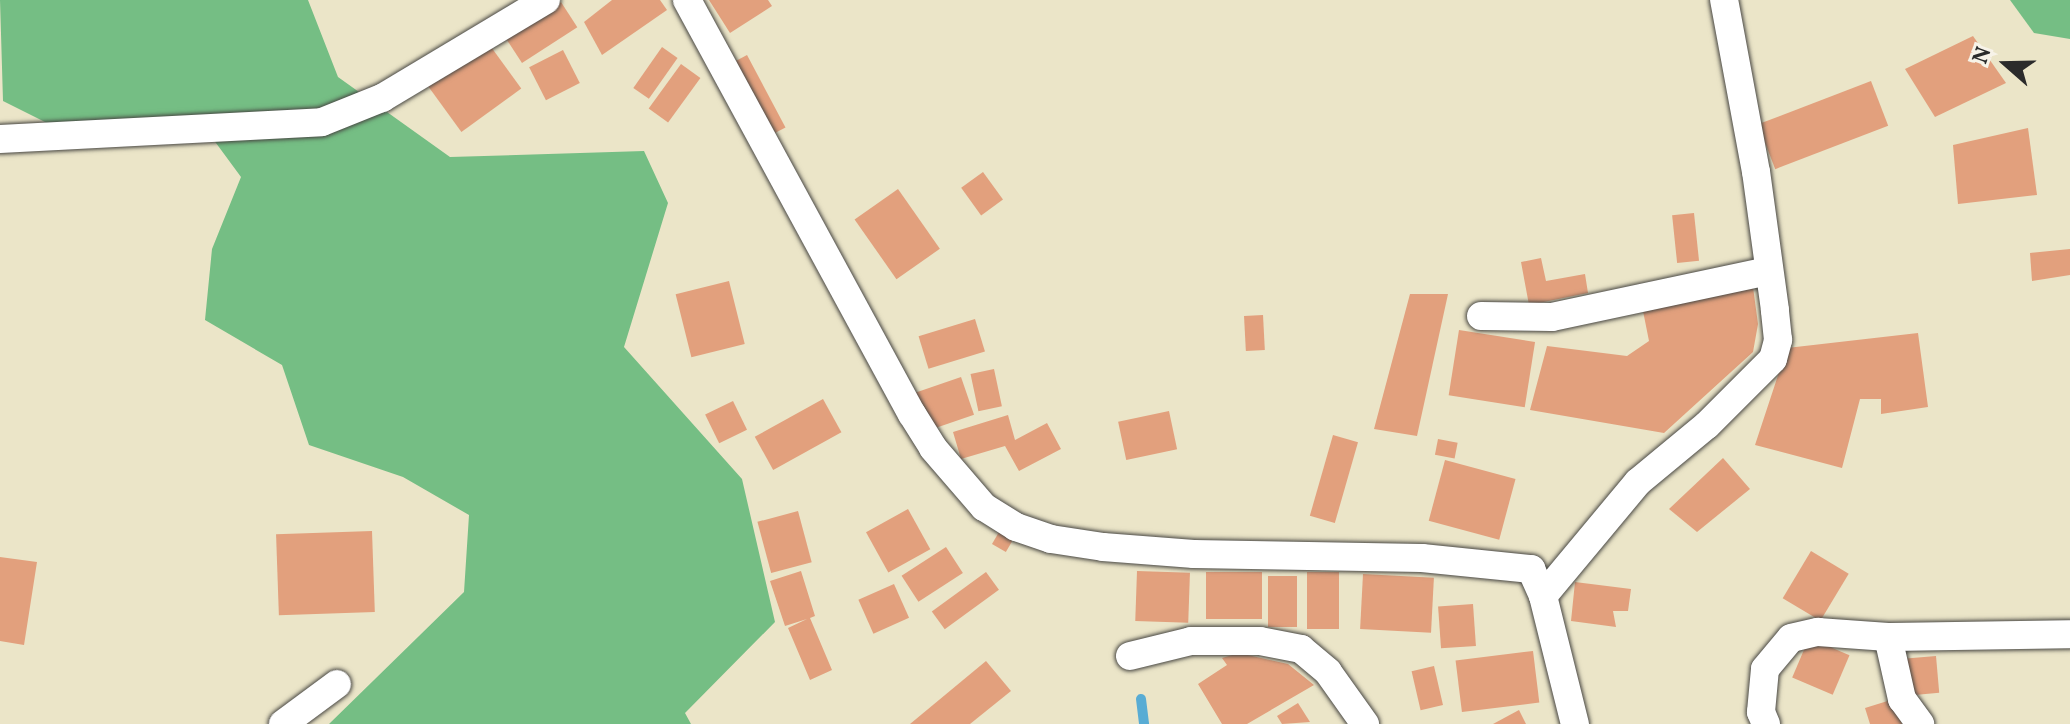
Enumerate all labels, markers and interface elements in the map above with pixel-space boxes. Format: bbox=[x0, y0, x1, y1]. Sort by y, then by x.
north arrow bbox=[1966, 24, 2046, 104]
text: N bbox=[1966, 43, 2000, 68]

